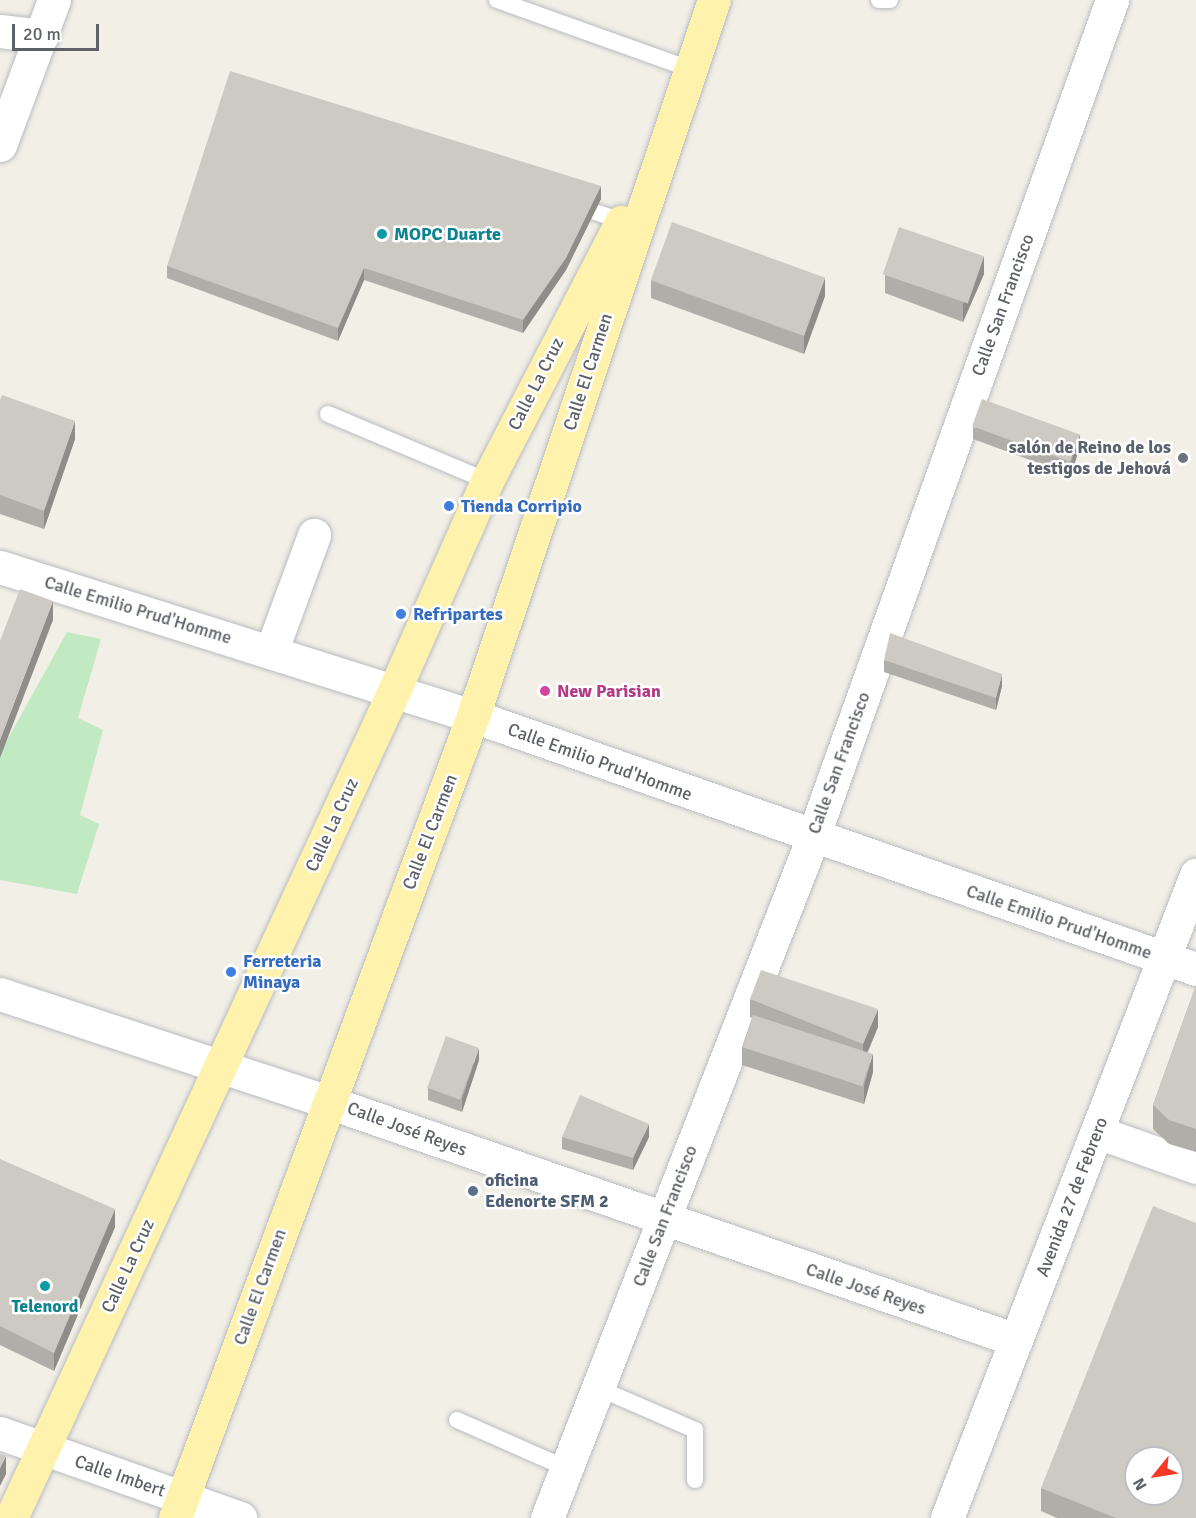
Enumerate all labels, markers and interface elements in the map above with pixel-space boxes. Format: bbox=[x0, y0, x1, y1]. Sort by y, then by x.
scale bar bbox=[15, 12, 102, 50]
text: 20 m bbox=[23, 23, 61, 45]
place label: MOPC Duarte bbox=[394, 223, 501, 245]
marker: MOPC Duarte bbox=[375, 227, 389, 241]
street label: Calle San Francisco bbox=[967, 231, 1039, 379]
street label: Calle El Carmen bbox=[559, 311, 617, 433]
street label: Calle La Cruz bbox=[504, 334, 568, 434]
place label: salón de Reino de los testigos de Jehová bbox=[1009, 437, 1171, 480]
marker: salón de Reino de los testigos de Jehová bbox=[1176, 451, 1190, 465]
place label: Tienda Corripio bbox=[461, 495, 582, 517]
marker: Tienda Corripio bbox=[442, 499, 456, 513]
street label: Calle Emilio Prud'Homme bbox=[42, 571, 234, 649]
place label: Refripartes bbox=[413, 603, 503, 625]
marker: Refripartes bbox=[394, 607, 408, 621]
place label: New Parisian bbox=[557, 680, 661, 702]
marker: New Parisian bbox=[538, 684, 552, 698]
street label: Calle San Francisco bbox=[803, 689, 875, 837]
street label: Calle Emilio Prud'Homme bbox=[505, 719, 695, 805]
street label: Calle El Carmen bbox=[398, 771, 462, 893]
street label: Calle La Cruz bbox=[301, 775, 363, 875]
street label: Calle Emilio Prud'Homme bbox=[963, 880, 1155, 964]
place label: Ferreteria Minaya bbox=[243, 951, 322, 994]
marker: Ferreteria Minaya bbox=[224, 965, 238, 979]
street label: Calle José Reyes bbox=[344, 1097, 470, 1161]
street label: Avenida 27 de Febrero bbox=[1032, 1114, 1112, 1280]
street label: Calle San Francisco bbox=[628, 1142, 702, 1290]
place label: oficina Edenorte SFM 2 bbox=[485, 1170, 609, 1212]
marker: oficina Edenorte SFM 2 bbox=[466, 1184, 480, 1198]
street label: Calle La Cruz bbox=[97, 1216, 159, 1316]
street label: Calle El Carmen bbox=[229, 1226, 291, 1348]
street label: Calle José Reyes bbox=[803, 1258, 929, 1320]
marker: Telenord bbox=[38, 1279, 52, 1293]
place label: Telenord bbox=[12, 1295, 78, 1317]
north arrow bbox=[1124, 1446, 1184, 1506]
street label: Calle Imbert bbox=[72, 1450, 168, 1502]
text: N bbox=[1129, 1474, 1152, 1494]

